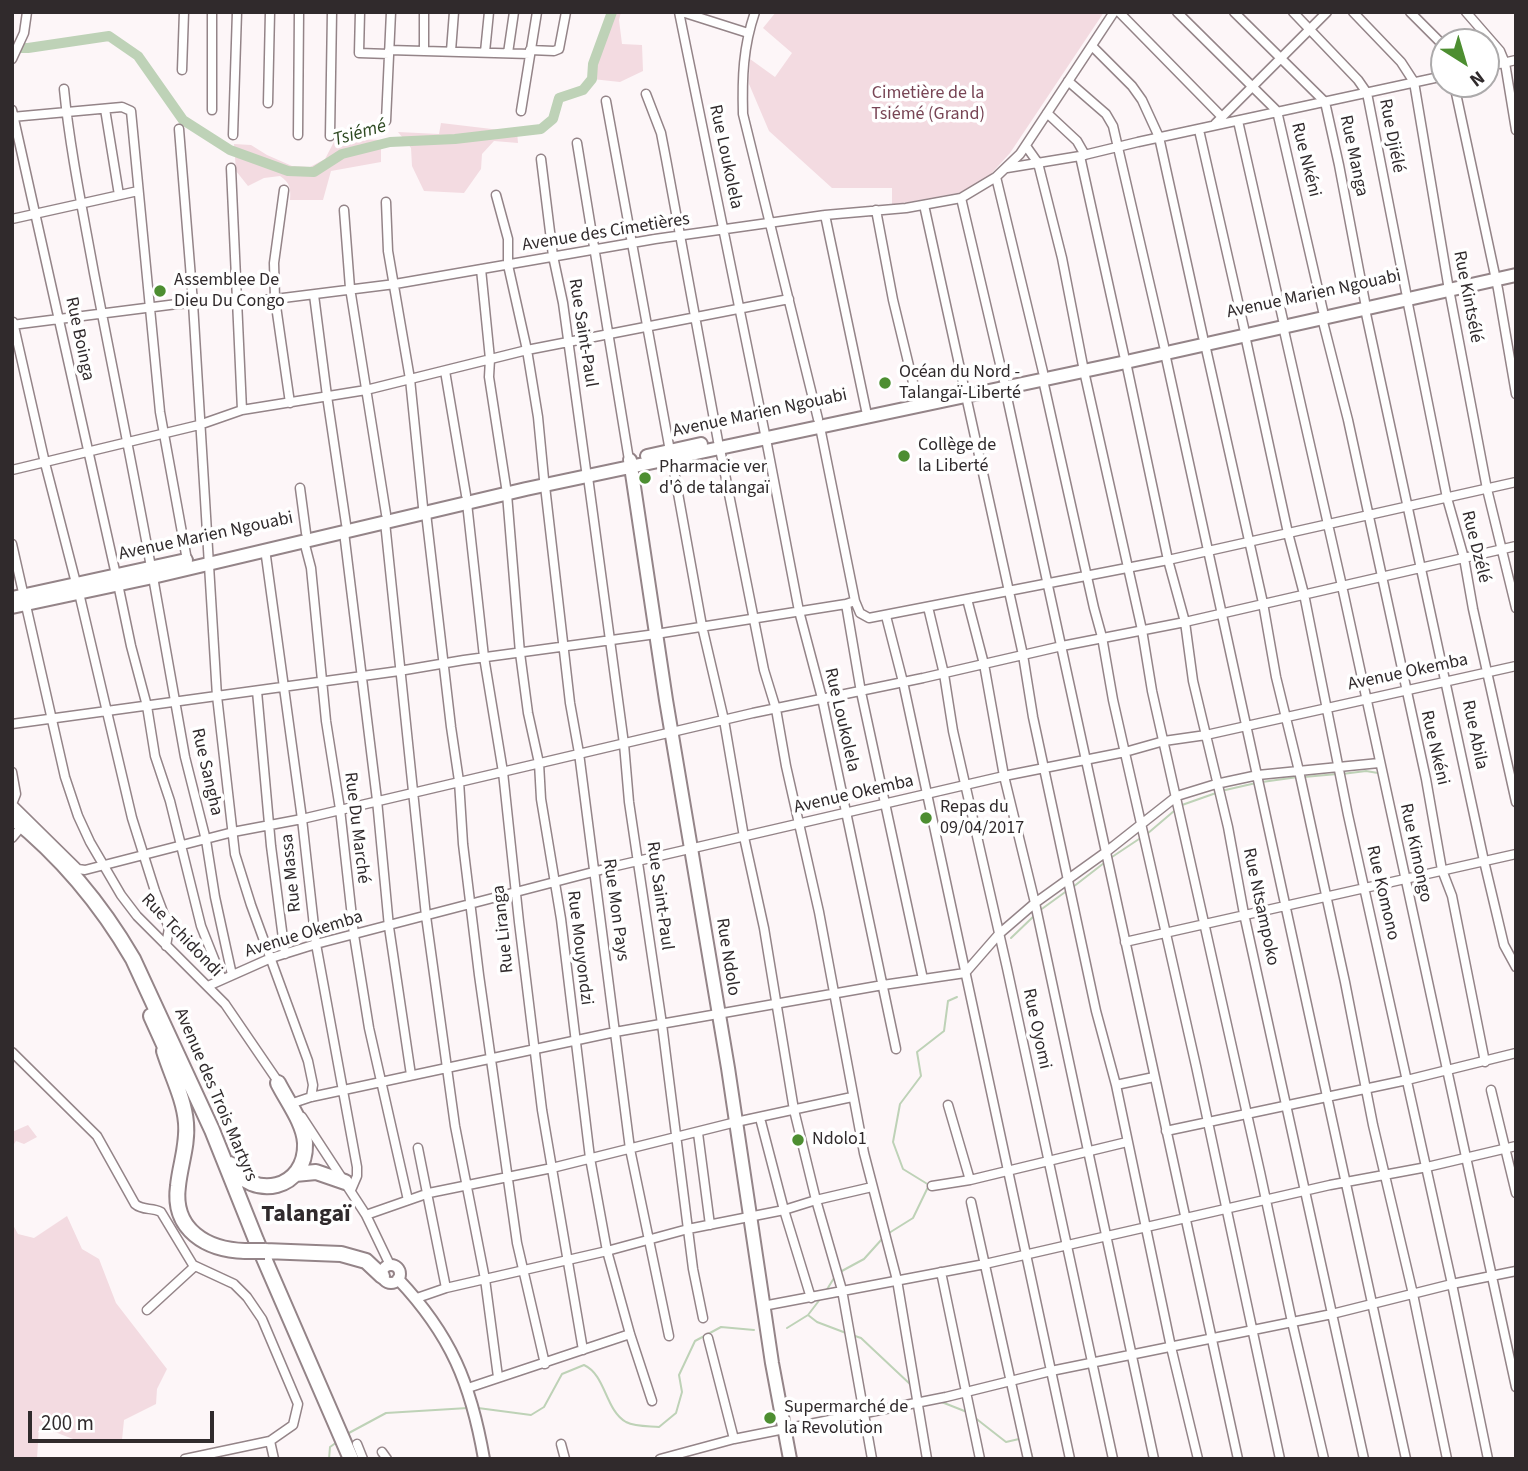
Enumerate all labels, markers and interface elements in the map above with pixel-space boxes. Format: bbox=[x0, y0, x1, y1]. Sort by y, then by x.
north arrow bbox=[1430, 28, 1500, 98]
text: N bbox=[1464, 64, 1490, 93]
park label: Cimetière de la Tsiémé (Grand) bbox=[871, 83, 985, 126]
street label: Rue Djiélé bbox=[1373, 97, 1409, 175]
street label: Rue Loukolela bbox=[703, 103, 747, 211]
street label: Rue Manga bbox=[1334, 113, 1372, 199]
water label: Tsiémé bbox=[331, 116, 389, 152]
street label: Rue Nkéni bbox=[1285, 121, 1325, 199]
street label: Avenue des Cimetières bbox=[521, 209, 691, 257]
street label: Rue Kintsélé bbox=[1448, 249, 1486, 345]
street label: Avenue Marien Ngouabi bbox=[1225, 266, 1403, 324]
place label: Assemblee De Dieu Du Congo bbox=[174, 270, 285, 312]
street label: Rue Saint-Paul bbox=[563, 277, 601, 389]
marker: Assemblee De Dieu Du Congo bbox=[152, 283, 168, 299]
street label: Rue Boinga bbox=[60, 295, 98, 383]
place label: Océan du Nord - Talangaï-Liberté bbox=[899, 362, 1021, 404]
marker: Océan du Nord - Talangaï-Liberté bbox=[877, 375, 893, 391]
street label: Avenue Marien Ngouabi bbox=[671, 385, 849, 443]
place label: Collège de la Liberté bbox=[918, 435, 996, 478]
marker: Collège de la Liberté bbox=[896, 448, 912, 464]
place label: Pharmacie ver d'ô de talangaï bbox=[659, 457, 769, 500]
marker: Pharmacie ver d'ô de talangaï bbox=[637, 470, 653, 486]
street label: Avenue Marien Ngouabi bbox=[117, 508, 295, 566]
street label: Rue Dzélé bbox=[1456, 509, 1494, 585]
street label: Avenue Okemba bbox=[1346, 650, 1470, 696]
street label: Rue Loukolela bbox=[819, 666, 863, 774]
street label: Rue Abila bbox=[1456, 698, 1492, 772]
street label: Rue Nkéni bbox=[1415, 709, 1453, 787]
street label: Rue Sangha bbox=[185, 726, 227, 818]
street label: Rue Du Marché bbox=[338, 771, 374, 885]
street label: Avenue Okemba bbox=[792, 771, 916, 819]
place label: Repas du 09/04/2017 bbox=[940, 797, 1024, 840]
street label: Rue Kimongo bbox=[1394, 802, 1436, 904]
marker: Repas du 09/04/2017 bbox=[918, 810, 934, 826]
street label: Rue Massa bbox=[277, 833, 307, 913]
street label: Rue Saint-Paul bbox=[641, 840, 677, 952]
street label: Rue Komono bbox=[1361, 843, 1403, 943]
street label: Rue Ntsampoko bbox=[1237, 846, 1283, 968]
street label: Rue Mon Pays bbox=[597, 857, 633, 963]
street label: Rue Liranga bbox=[489, 884, 519, 974]
street label: Rue Tchidondi bbox=[136, 890, 226, 982]
street label: Rue Mouyondzi bbox=[561, 890, 597, 1006]
street label: Avenue Okemba bbox=[242, 907, 366, 963]
street label: Rue Ndolo bbox=[710, 917, 744, 997]
street label: Rue Oyomi bbox=[1017, 987, 1055, 1071]
street label: Avenue des Trois Martyrs bbox=[169, 1005, 261, 1185]
place label: Ndolo1 bbox=[812, 1129, 867, 1151]
marker: Ndolo1 bbox=[790, 1132, 806, 1148]
district label: Talangaï bbox=[261, 1202, 351, 1230]
place label: Supermarché de la Revolution bbox=[784, 1397, 908, 1440]
scale bar bbox=[32, 1398, 217, 1442]
text: 200 m bbox=[41, 1408, 94, 1438]
marker: Supermarché de la Revolution bbox=[762, 1410, 778, 1426]

